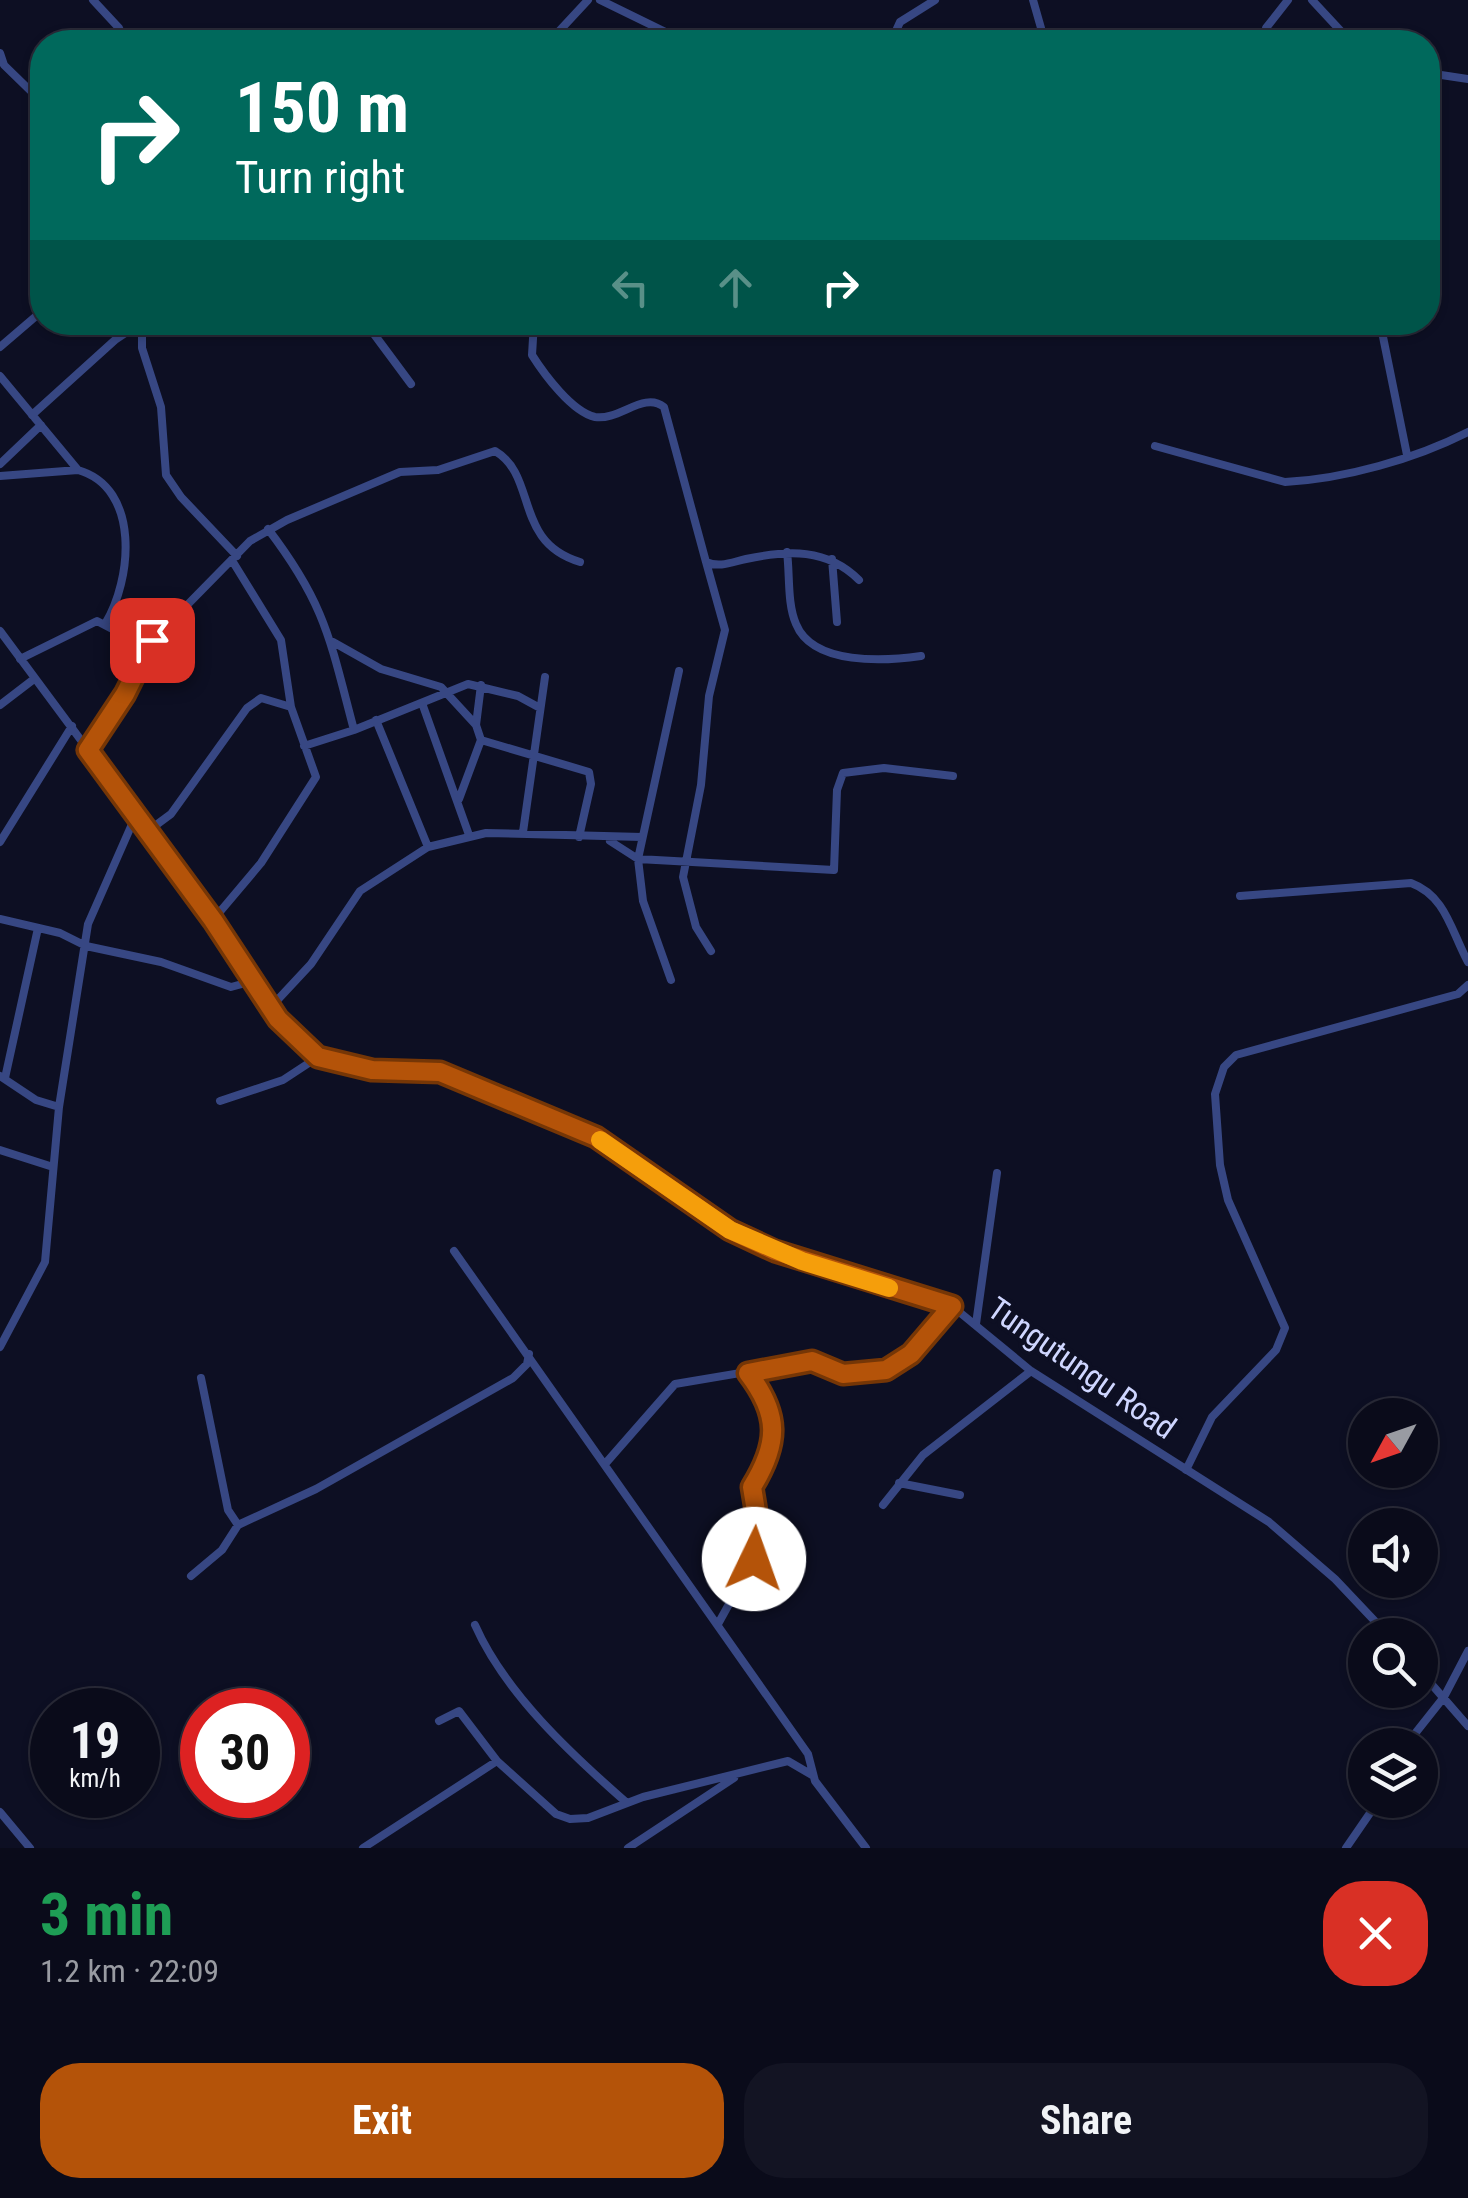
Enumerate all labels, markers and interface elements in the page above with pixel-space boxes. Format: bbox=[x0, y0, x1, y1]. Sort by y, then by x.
text: 150 m bbox=[235, 67, 409, 149]
icon: right bbox=[70, 70, 200, 200]
text: Turn right bbox=[235, 151, 405, 204]
icon: left bbox=[603, 260, 658, 315]
icon: ahead bbox=[708, 260, 763, 315]
icon: right bbox=[813, 260, 868, 315]
pin bbox=[110, 598, 195, 683]
icon: arrive bbox=[125, 613, 180, 668]
street label: Tungutungu Road bbox=[981, 1289, 1183, 1447]
north arrow bbox=[1348, 1398, 1438, 1488]
map controls bbox=[1348, 1398, 1438, 1818]
position arrow bbox=[702, 1507, 806, 1611]
button: sound bbox=[1348, 1508, 1438, 1598]
button: search bbox=[1348, 1618, 1438, 1708]
speed limit sign: 30 bbox=[180, 1688, 310, 1818]
text: 19 bbox=[70, 1712, 120, 1770]
button: layers bbox=[1348, 1728, 1438, 1818]
text: km/h bbox=[69, 1764, 121, 1793]
text: 3 min bbox=[40, 1879, 173, 1950]
button: close bbox=[1323, 1881, 1428, 1986]
text: 1.2 km · 22:09 bbox=[40, 1952, 219, 1990]
button: Exit bbox=[40, 2063, 724, 2178]
button: Share bbox=[744, 2063, 1428, 2178]

